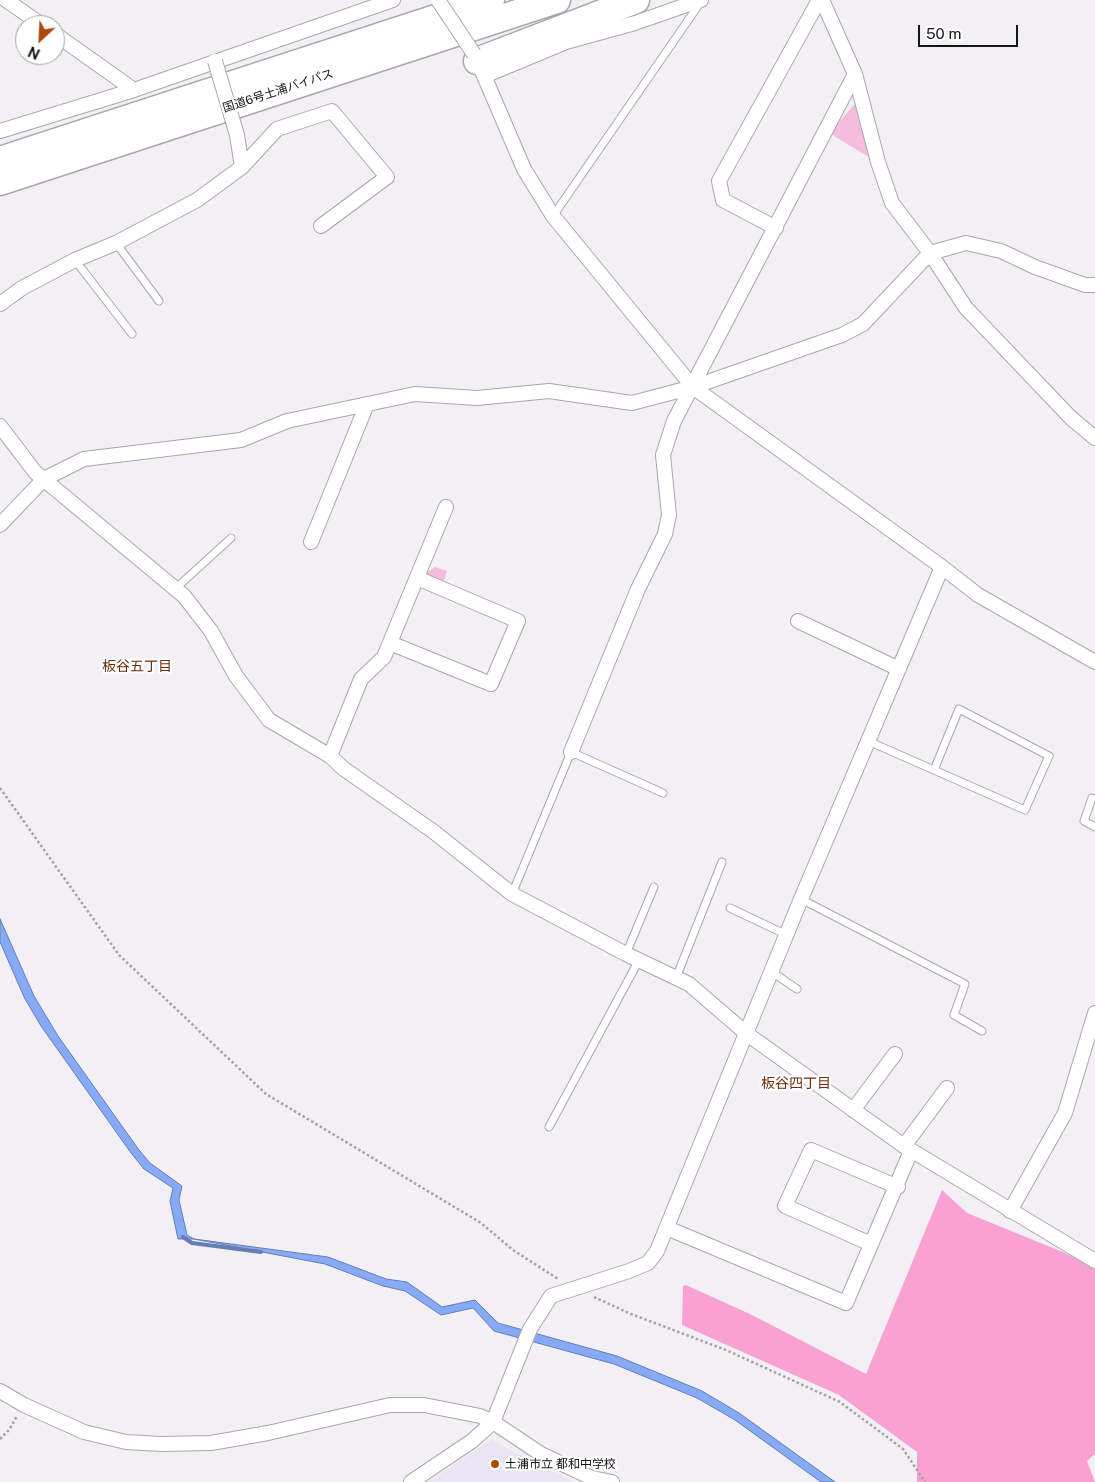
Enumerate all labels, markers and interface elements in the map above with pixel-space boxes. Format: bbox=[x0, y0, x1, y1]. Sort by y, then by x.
north arrow bbox=[15, 15, 65, 65]
scale bar bbox=[920, 15, 1020, 47]
text: 50 m bbox=[926, 25, 961, 42]
text: N bbox=[26, 43, 42, 62]
street label: 国道6号土浦バイパス bbox=[221, 66, 335, 116]
district label: 板谷五丁目 bbox=[102, 659, 172, 675]
district label: 板谷四丁目 bbox=[761, 1076, 831, 1092]
place label: 土浦市立 都和中学校 bbox=[505, 1457, 616, 1471]
marker: 土浦市立 都和中学校 bbox=[489, 1458, 501, 1470]

